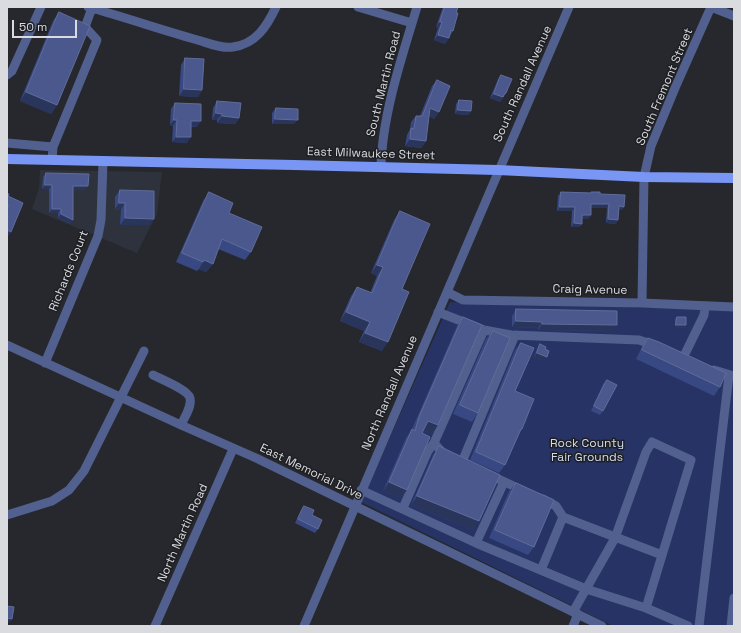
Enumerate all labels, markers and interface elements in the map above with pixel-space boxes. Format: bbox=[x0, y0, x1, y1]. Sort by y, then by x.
scale bar bbox=[14, 12, 79, 38]
text: 50 m bbox=[19, 19, 47, 35]
street label: South Randall Avenue bbox=[491, 24, 555, 144]
street label: South Fremont Street bbox=[634, 26, 696, 148]
street label: South Martin Road bbox=[364, 30, 404, 138]
street label: East Milwaukee Street bbox=[307, 145, 435, 163]
street label: Richards Court bbox=[46, 228, 92, 314]
street label: Craig Avenue bbox=[552, 282, 628, 298]
street label: North Randall Avenue bbox=[359, 333, 421, 453]
park label: Rock County Fair Grounds bbox=[550, 437, 624, 465]
street label: East Memorial Drive bbox=[257, 441, 365, 503]
street label: North Martin Road bbox=[155, 482, 211, 584]

